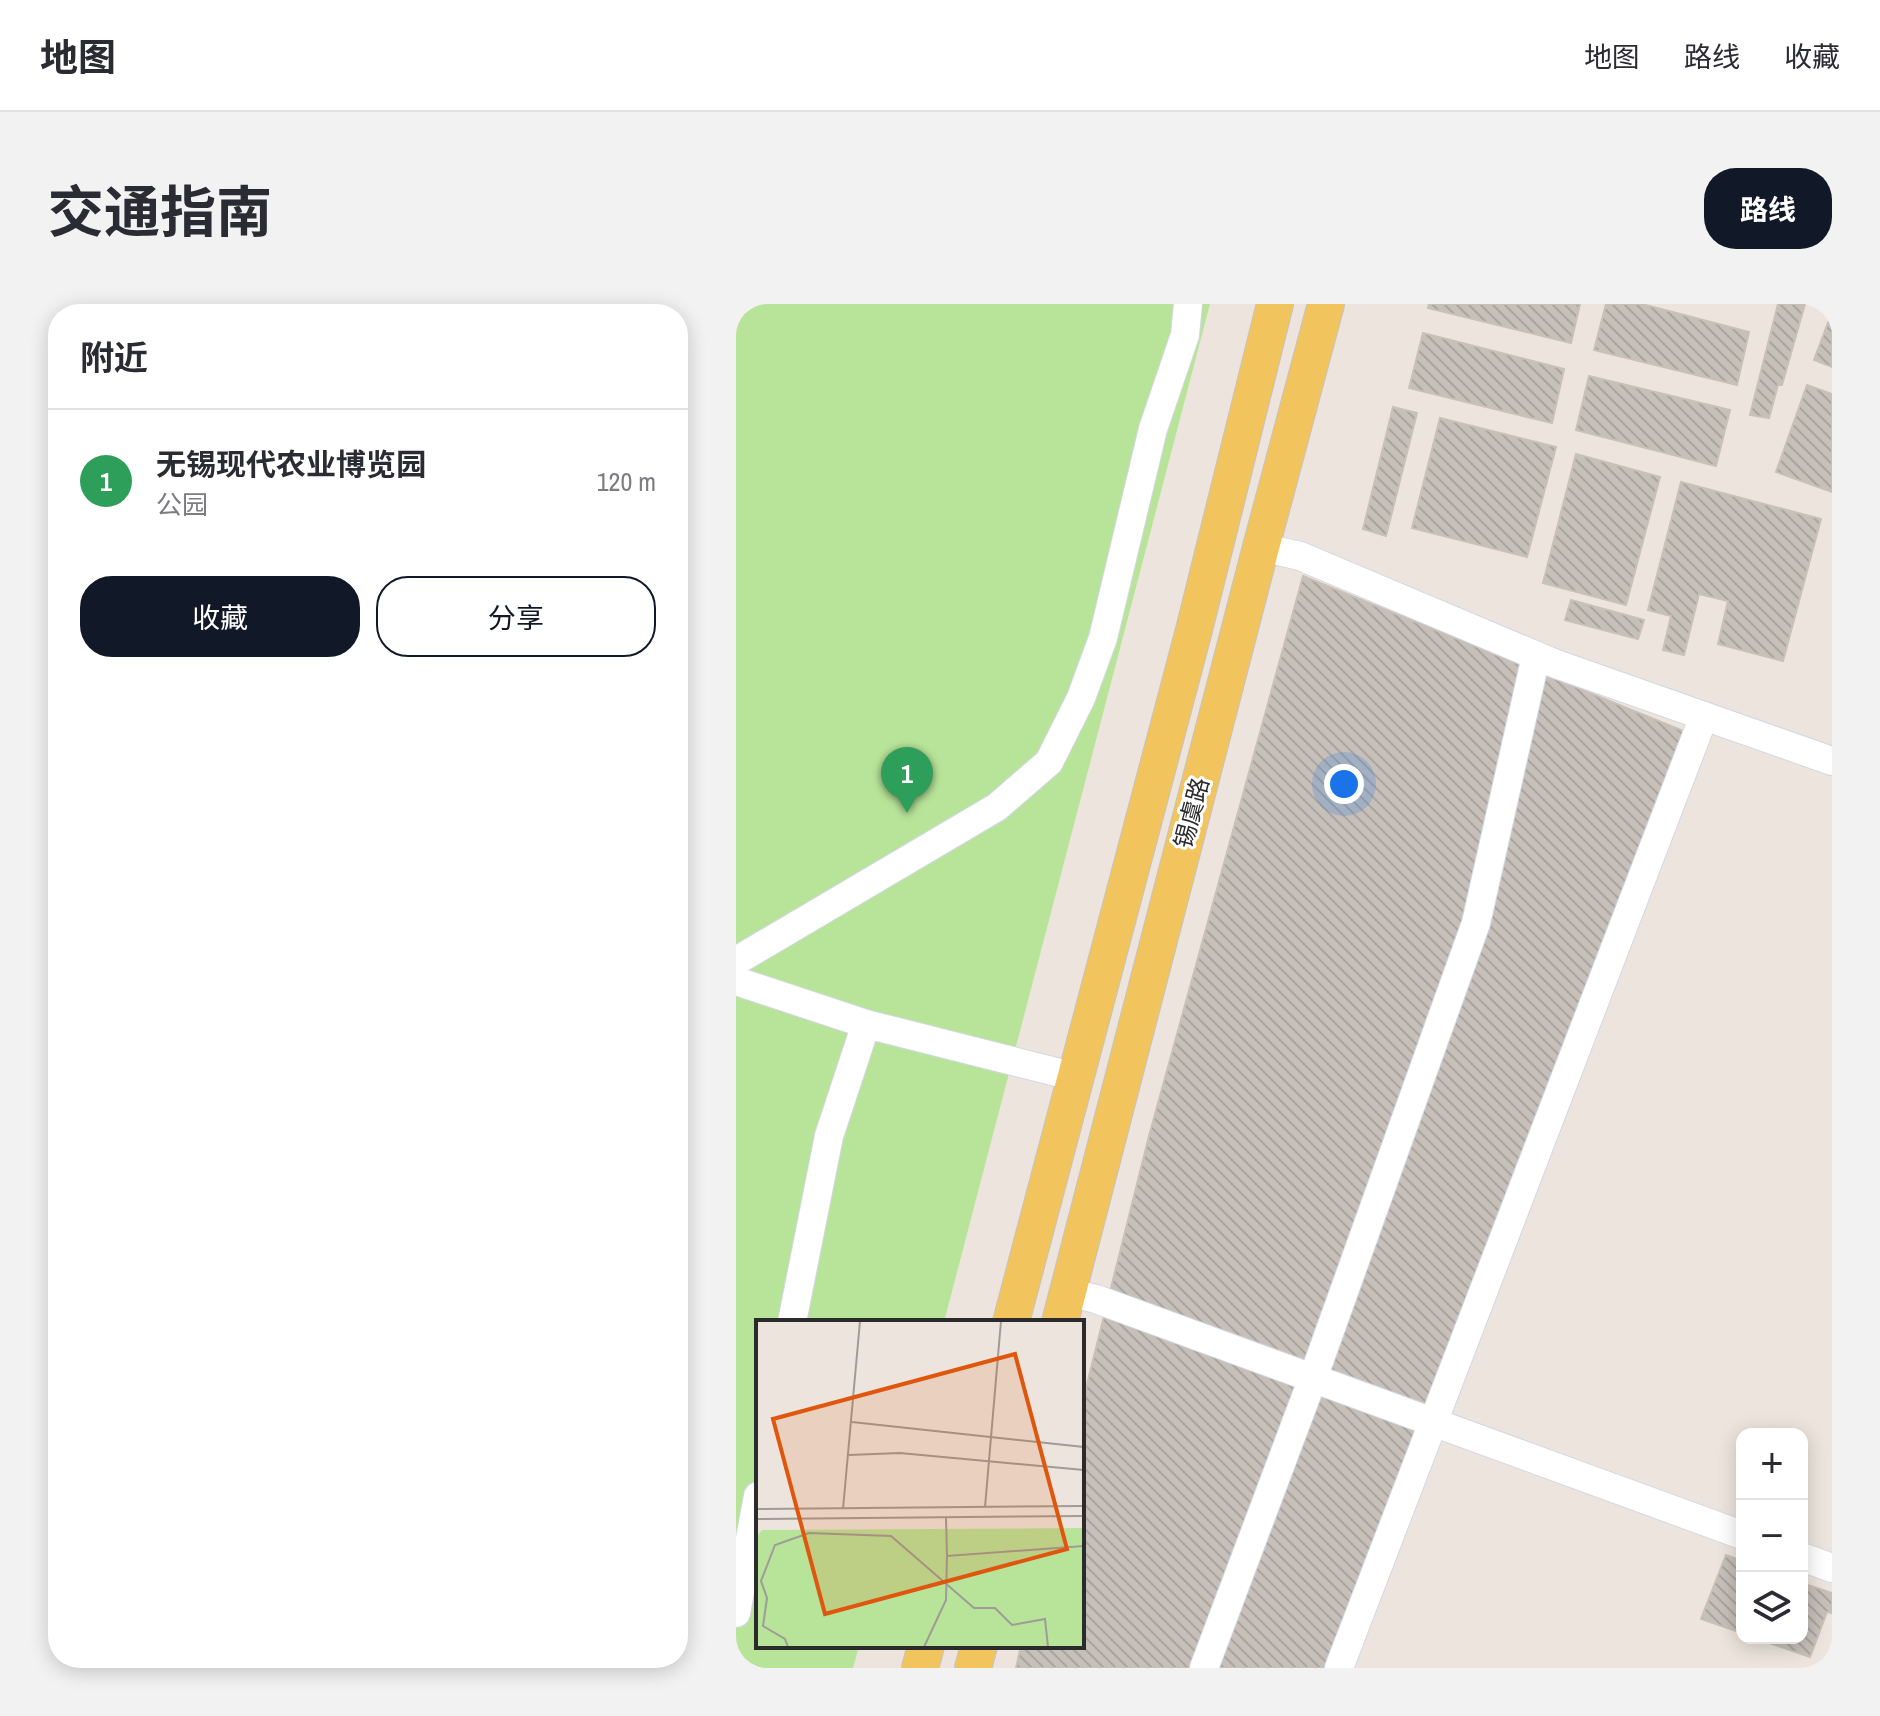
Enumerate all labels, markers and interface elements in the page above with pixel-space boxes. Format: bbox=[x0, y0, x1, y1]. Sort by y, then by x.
text: 地图 bbox=[40, 32, 116, 83]
text: 地图 bbox=[1584, 38, 1640, 76]
text: 路线 bbox=[1684, 38, 1740, 76]
text: 收藏 bbox=[1784, 38, 1840, 76]
button: 路线 bbox=[1704, 168, 1832, 249]
text: 交通指南 bbox=[48, 174, 272, 249]
text: 附近 bbox=[80, 335, 148, 381]
text: 无锡现代农业博览园 bbox=[156, 444, 426, 484]
text: 1 bbox=[100, 464, 112, 499]
text: 120 m bbox=[597, 464, 656, 499]
text: 公园 bbox=[156, 487, 208, 522]
button: 收藏 bbox=[80, 576, 360, 657]
button: 分享 bbox=[376, 576, 656, 657]
pin: 1 bbox=[881, 747, 933, 813]
your location bbox=[1324, 764, 1364, 804]
street label: 锡虞路 bbox=[1166, 774, 1216, 852]
inset map bbox=[756, 1320, 1084, 1648]
map controls bbox=[1736, 1428, 1808, 1644]
button: + bbox=[1736, 1428, 1808, 1500]
button: − bbox=[1736, 1500, 1808, 1572]
button: layers bbox=[1736, 1572, 1808, 1644]

